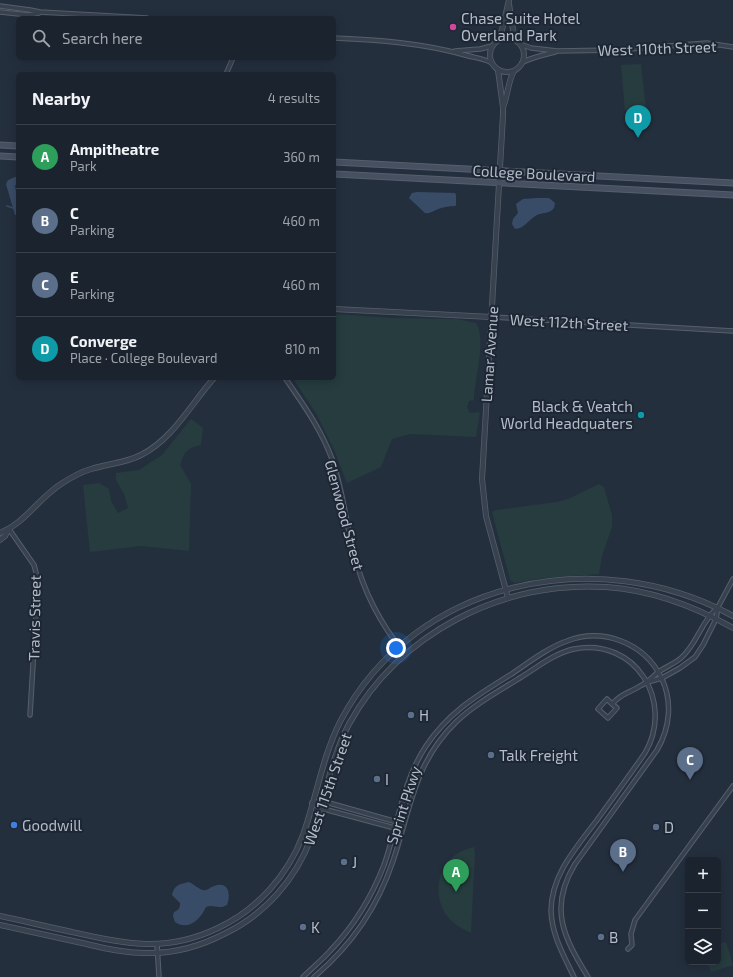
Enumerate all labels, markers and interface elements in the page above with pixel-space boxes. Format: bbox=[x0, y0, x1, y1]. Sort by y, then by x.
place label: Chase Suite Hotel Overland Park bbox=[461, 9, 581, 44]
search box bbox=[16, 16, 336, 60]
marker: Chase Suite Hotel Overland Park bbox=[448, 22, 458, 32]
icon: search bbox=[30, 27, 52, 49]
text: Search here bbox=[62, 29, 143, 47]
street label: West 110th Street bbox=[597, 37, 717, 59]
text: Nearby bbox=[32, 88, 90, 108]
text: 4 results bbox=[268, 90, 320, 106]
pin: D bbox=[625, 105, 651, 138]
text: Ampitheatre bbox=[70, 140, 159, 158]
text: A bbox=[41, 149, 49, 165]
text: 360 m bbox=[283, 149, 320, 165]
text: Park bbox=[70, 158, 97, 174]
street label: College Boulevard bbox=[472, 161, 596, 185]
text: C bbox=[70, 204, 79, 222]
text: B bbox=[41, 213, 49, 229]
text: 460 m bbox=[282, 213, 320, 229]
text: Parking bbox=[70, 222, 115, 238]
text: E bbox=[70, 268, 79, 286]
text: C bbox=[41, 277, 49, 293]
text: 460 m bbox=[282, 277, 320, 293]
text: Parking bbox=[70, 286, 115, 302]
street label: Lamar Avenue bbox=[477, 305, 501, 403]
street label: West 112th Street bbox=[509, 310, 629, 334]
text: Converge bbox=[70, 332, 137, 350]
text: D bbox=[41, 341, 49, 357]
text: 810 m bbox=[285, 341, 320, 357]
text: Place · College Boulevard bbox=[70, 350, 218, 366]
place label: Black & Veatch World Headquaters bbox=[500, 397, 633, 432]
marker: Black & Veatch World Headquaters bbox=[636, 410, 646, 420]
street label: Glenwood Street bbox=[322, 458, 368, 572]
street label: Travis Street bbox=[24, 575, 44, 661]
your location bbox=[386, 638, 406, 658]
place label: H bbox=[419, 706, 429, 724]
marker: H bbox=[406, 710, 416, 720]
street label: West 115th Street bbox=[299, 730, 355, 848]
place label: Talk Freight bbox=[499, 746, 578, 764]
pin: C bbox=[677, 747, 703, 780]
marker: Talk Freight bbox=[486, 750, 496, 760]
street label: Sprint Pkwy bbox=[382, 763, 424, 846]
place label: I bbox=[385, 770, 389, 788]
marker: I bbox=[372, 774, 382, 784]
place label: Goodwill bbox=[22, 816, 83, 834]
place label: D bbox=[664, 818, 674, 836]
marker: Goodwill bbox=[9, 820, 19, 830]
marker: D bbox=[651, 822, 661, 832]
pin: B bbox=[610, 839, 636, 872]
place label: J bbox=[352, 853, 357, 871]
marker: J bbox=[339, 857, 349, 867]
map controls bbox=[685, 857, 721, 965]
button: + bbox=[685, 857, 721, 893]
pin: A bbox=[443, 859, 469, 892]
button: − bbox=[685, 893, 721, 929]
place label: K bbox=[311, 918, 320, 936]
marker: K bbox=[298, 922, 308, 932]
place label: B bbox=[609, 928, 618, 946]
button: layers bbox=[685, 929, 721, 965]
marker: B bbox=[596, 932, 606, 942]

